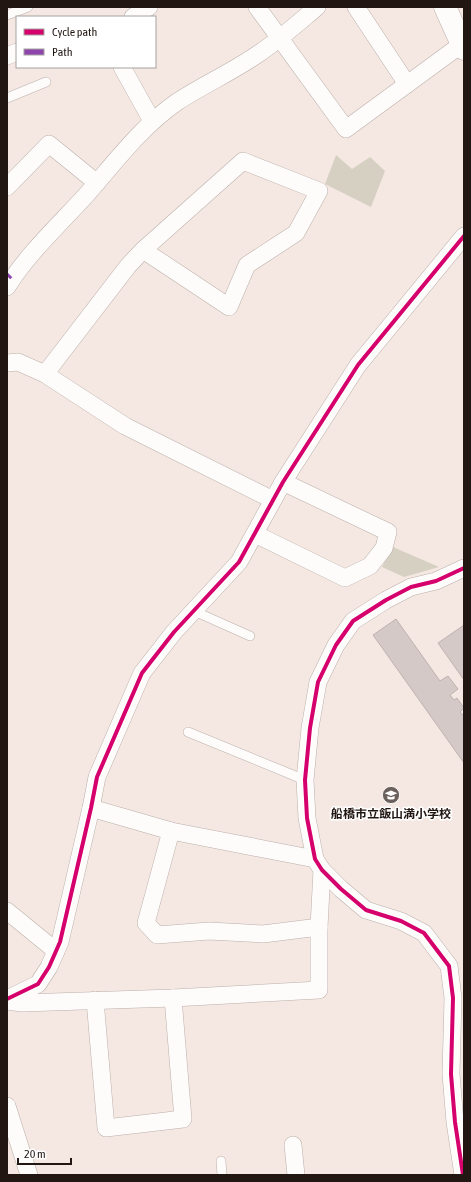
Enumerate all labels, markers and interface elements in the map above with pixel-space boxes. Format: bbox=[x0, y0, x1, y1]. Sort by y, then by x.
legend bbox=[16, 16, 156, 68]
text: Cycle path bbox=[52, 25, 97, 39]
text: Path bbox=[52, 45, 73, 59]
school or university icon: 船橋市立飯山満小学校 bbox=[381, 785, 401, 805]
place label: 船橋市立飯山満小学校 bbox=[331, 807, 451, 821]
scale bar bbox=[18, 1140, 71, 1166]
text: 20 m bbox=[24, 1147, 46, 1161]

